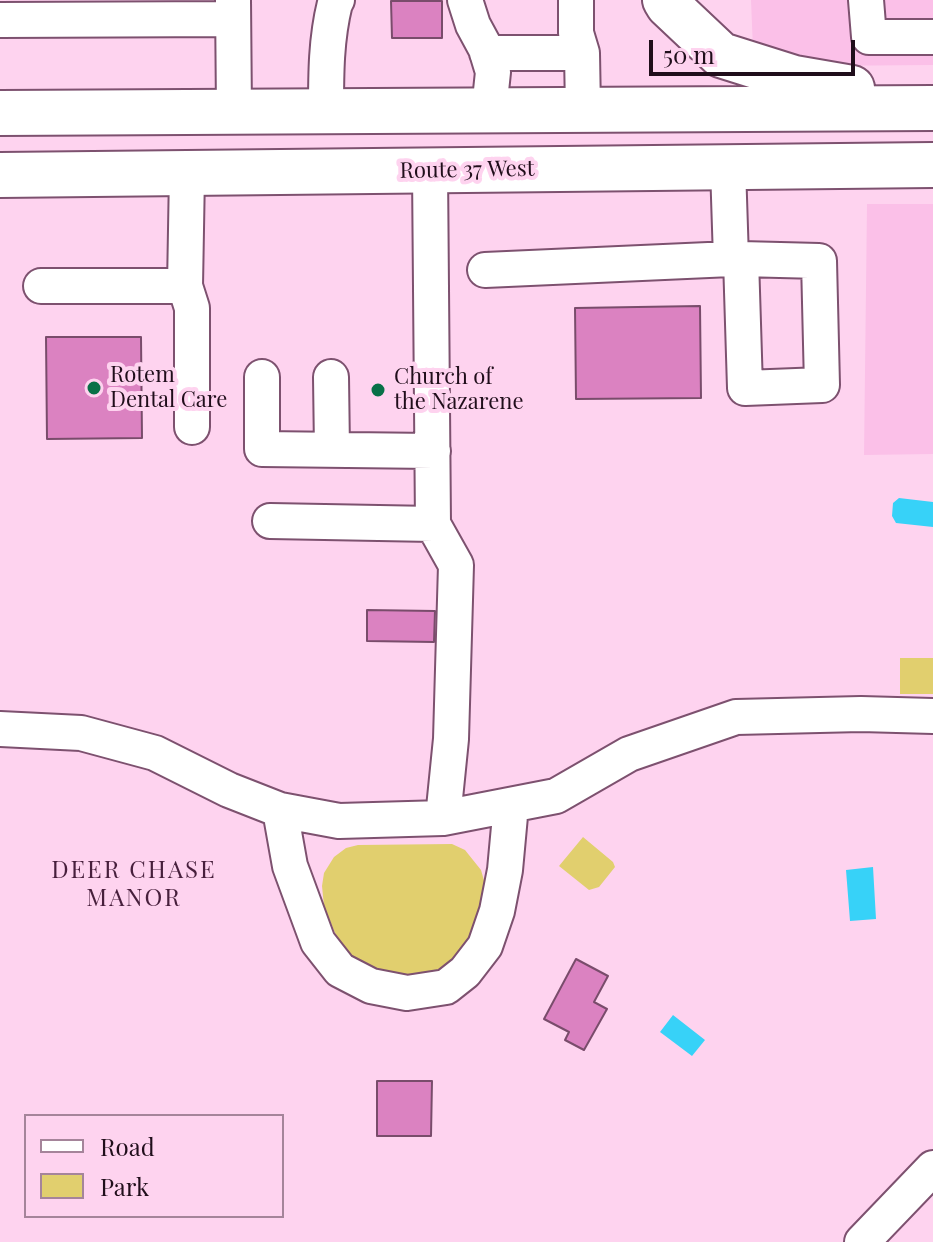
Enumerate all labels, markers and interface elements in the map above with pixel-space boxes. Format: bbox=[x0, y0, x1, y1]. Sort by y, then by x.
scale bar bbox=[653, 24, 859, 74]
text: 50 m bbox=[663, 38, 715, 70]
street label: Route 37 West bbox=[399, 156, 535, 184]
place label: Rotem Dental Care bbox=[110, 362, 227, 414]
place label: Church of the Nazarene bbox=[394, 364, 524, 416]
marker: Rotem Dental Care bbox=[85, 379, 103, 397]
marker: Church of the Nazarene bbox=[369, 381, 387, 399]
district label: DEER CHASE MANOR bbox=[51, 857, 217, 913]
legend bbox=[24, 1114, 284, 1218]
text: Road bbox=[100, 1130, 155, 1162]
text: Park bbox=[100, 1170, 149, 1202]

